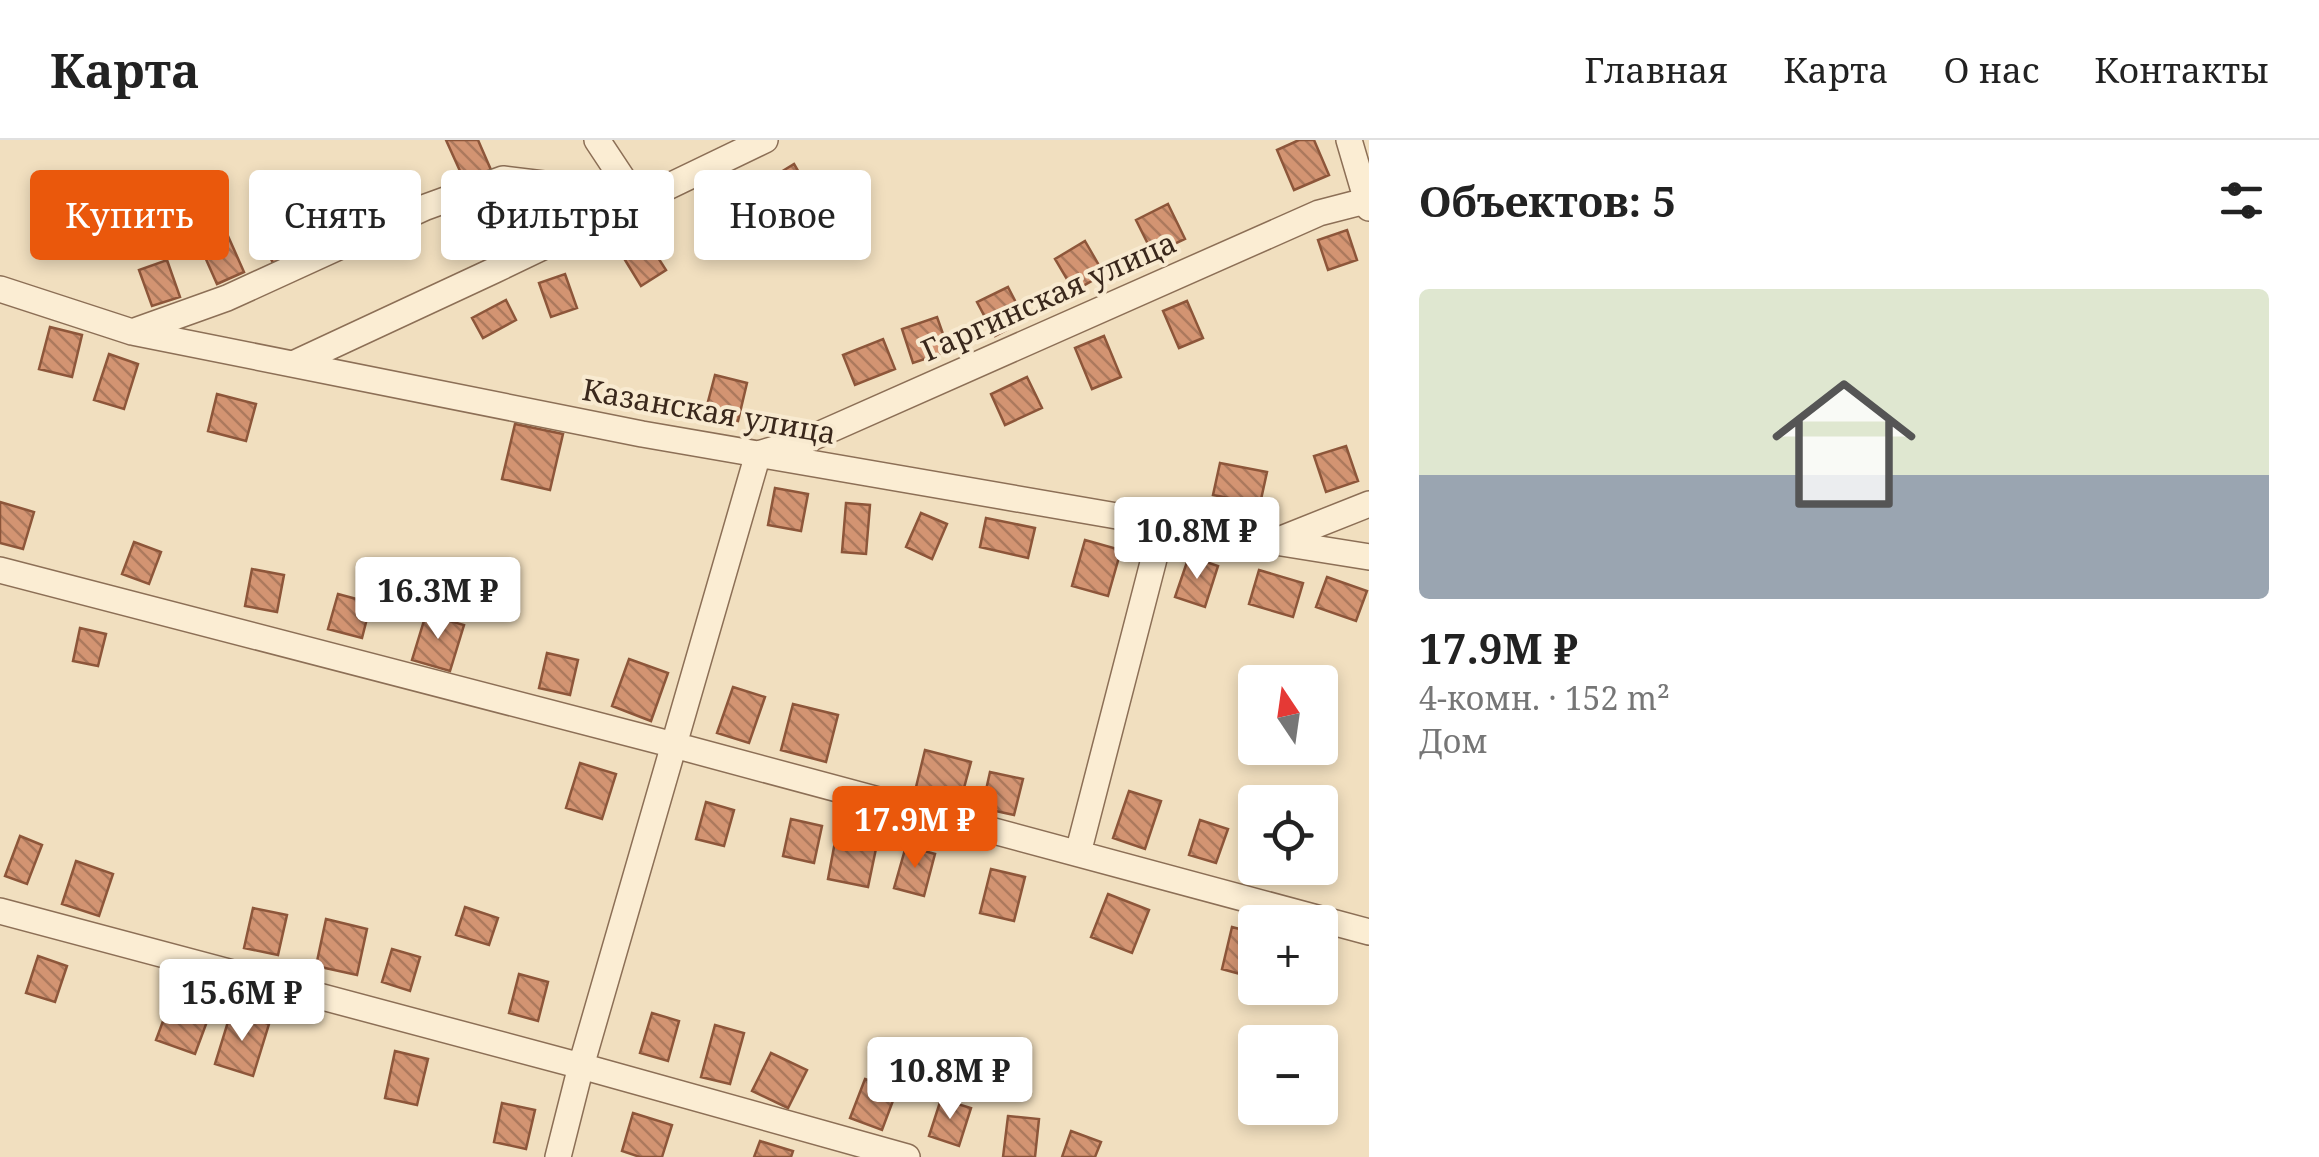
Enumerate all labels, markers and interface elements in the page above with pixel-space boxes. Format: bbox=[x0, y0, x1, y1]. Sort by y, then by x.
text: Карта bbox=[50, 37, 200, 102]
text: Главная bbox=[1584, 46, 1728, 93]
text: Карта bbox=[1783, 46, 1889, 93]
text: О нас bbox=[1944, 46, 2039, 93]
text: Контакты bbox=[2094, 46, 2269, 93]
chip: Купить bbox=[30, 170, 229, 260]
chip: Снять bbox=[249, 170, 421, 260]
chip: Фильтры bbox=[441, 170, 674, 260]
chip: Новое bbox=[694, 170, 871, 260]
text: Объектов: 5 bbox=[1419, 172, 1676, 229]
icon: filters bbox=[2214, 173, 2269, 228]
street label: Гаргинская улица bbox=[914, 221, 1182, 370]
icon: home bbox=[1754, 354, 1934, 534]
street label: Казанская улица bbox=[579, 368, 839, 453]
pin: 10.8M ₽ bbox=[1105, 497, 1289, 582]
text: 10.8M ₽ bbox=[1136, 508, 1258, 551]
pin: 16.3M ₽ bbox=[346, 557, 530, 642]
text: 16.3M ₽ bbox=[377, 568, 499, 611]
text: 17.9M ₽ bbox=[1419, 619, 1578, 676]
north arrow bbox=[1238, 665, 1338, 765]
map controls bbox=[1238, 665, 1338, 1125]
text: 4-комн. · 152 m² bbox=[1419, 676, 1670, 719]
text: Дом bbox=[1419, 719, 1488, 762]
button: locate bbox=[1238, 785, 1338, 885]
pin: 17.9M ₽ bbox=[823, 786, 1007, 871]
text: 17.9M ₽ bbox=[854, 797, 976, 840]
button: + bbox=[1238, 905, 1338, 1005]
pin: 15.6M ₽ bbox=[150, 959, 334, 1044]
text: 15.6M ₽ bbox=[181, 970, 303, 1013]
button: − bbox=[1238, 1025, 1338, 1125]
pin: 10.8M ₽ bbox=[858, 1037, 1042, 1122]
text: 10.8M ₽ bbox=[889, 1048, 1011, 1091]

